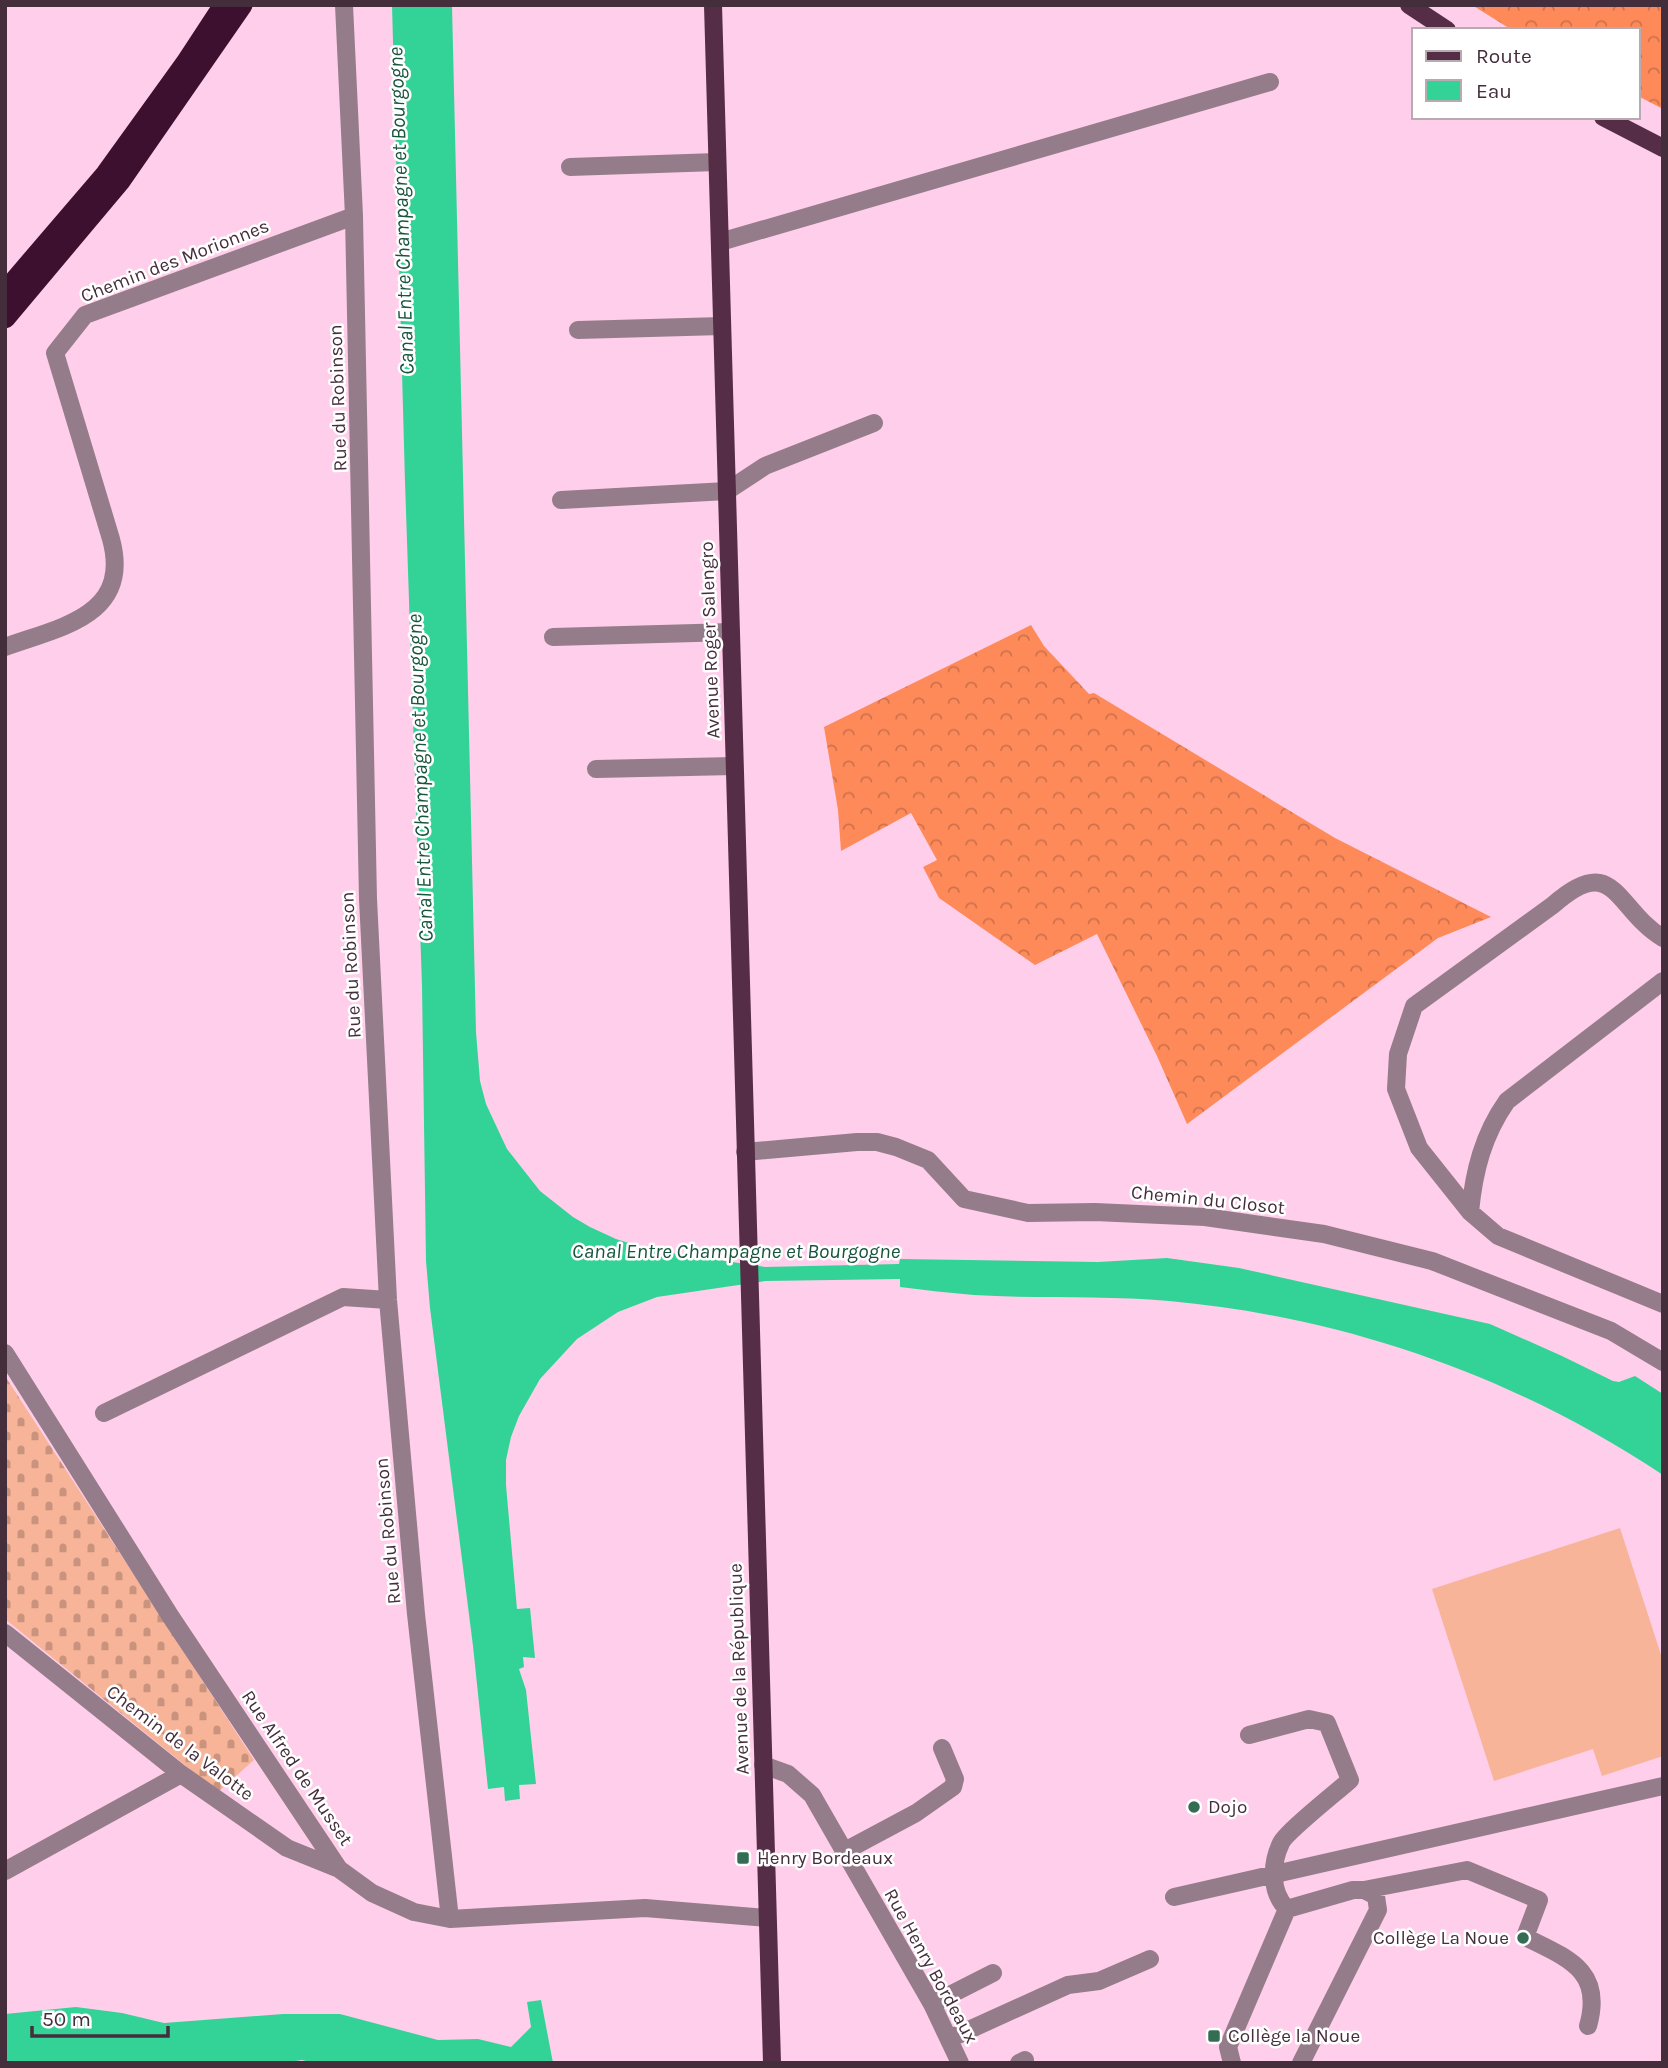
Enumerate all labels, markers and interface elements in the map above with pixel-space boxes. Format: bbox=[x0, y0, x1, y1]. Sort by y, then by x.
legend bbox=[1412, 28, 1640, 119]
text: Route bbox=[1476, 44, 1532, 68]
water label: Canal Entre Champagne et Bourgogne bbox=[383, 46, 419, 375]
text: Eau bbox=[1476, 79, 1512, 103]
street label: Chemin des Morionnes bbox=[78, 215, 272, 307]
street label: Rue du Robinson bbox=[324, 324, 352, 472]
street label: Avenue Roger Salengro bbox=[696, 541, 724, 739]
water label: Canal Entre Champagne et Bourgogne bbox=[402, 613, 438, 942]
street label: Rue du Robinson bbox=[336, 891, 366, 1039]
street label: Chemin du Closot bbox=[1130, 1181, 1286, 1219]
water label: Canal Entre Champagne et Bourgogne bbox=[572, 1239, 900, 1263]
street label: Rue du Robinson bbox=[371, 1457, 405, 1605]
street label: Avenue de la République bbox=[724, 1563, 754, 1775]
street label: Chemin de la Valotte bbox=[102, 1681, 258, 1805]
street label: Rue Alfred de Musset bbox=[237, 1686, 357, 1850]
place label: Dojo bbox=[1208, 1796, 1247, 1818]
marker: Dojo bbox=[1186, 1799, 1202, 1815]
place label: Henry Bordeaux bbox=[757, 1847, 893, 1869]
marker: Henry Bordeaux bbox=[735, 1850, 751, 1866]
street label: Rue Henry Bordeaux bbox=[879, 1885, 983, 2047]
place label: Collège La Noue bbox=[1373, 1927, 1509, 1949]
marker: Collège La Noue bbox=[1515, 1930, 1531, 1946]
scale bar bbox=[32, 1994, 168, 2038]
text: 50 m bbox=[42, 2007, 91, 2031]
place label: Collège la Noue bbox=[1228, 2025, 1360, 2047]
marker: Collège la Noue bbox=[1206, 2028, 1222, 2044]

